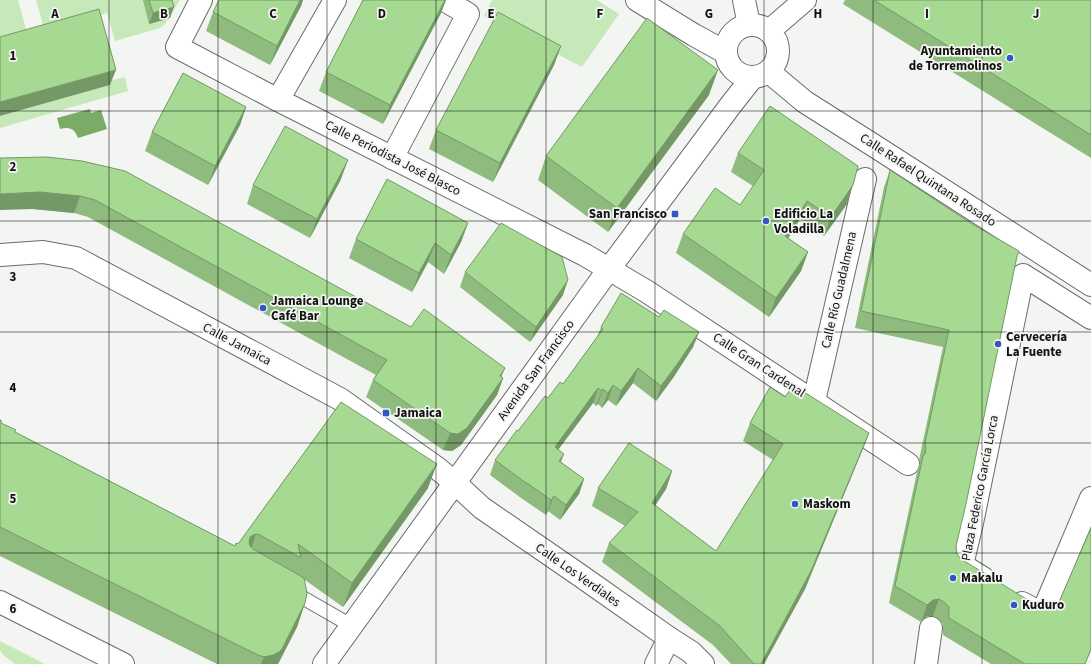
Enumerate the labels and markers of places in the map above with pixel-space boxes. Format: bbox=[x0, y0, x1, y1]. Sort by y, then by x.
place label: Ayuntamiento de Torremolinos bbox=[909, 42, 1002, 75]
marker: Ayuntamiento de Torremolinos bbox=[1005, 53, 1015, 63]
place label: San Francisco bbox=[589, 205, 667, 223]
place label: Edificio La Voladilla bbox=[773, 205, 833, 238]
marker: San Francisco bbox=[670, 209, 680, 219]
marker: Edificio La Voladilla bbox=[761, 216, 771, 226]
place label: Jamaica Lounge Café Bar bbox=[271, 292, 364, 325]
marker: Jamaica Lounge Café Bar bbox=[258, 303, 268, 313]
place label: Cervecería La Fuente bbox=[1006, 328, 1067, 361]
marker: Cervecería La Fuente bbox=[993, 339, 1003, 349]
place label: Jamaica bbox=[394, 404, 442, 422]
marker: Jamaica bbox=[381, 408, 391, 418]
place label: Maskom bbox=[803, 495, 851, 513]
marker: Maskom bbox=[790, 499, 800, 509]
place label: Makalu bbox=[961, 569, 1003, 587]
marker: Makalu bbox=[948, 573, 958, 583]
place label: Kuduro bbox=[1022, 596, 1064, 614]
marker: Kuduro bbox=[1009, 600, 1019, 610]

